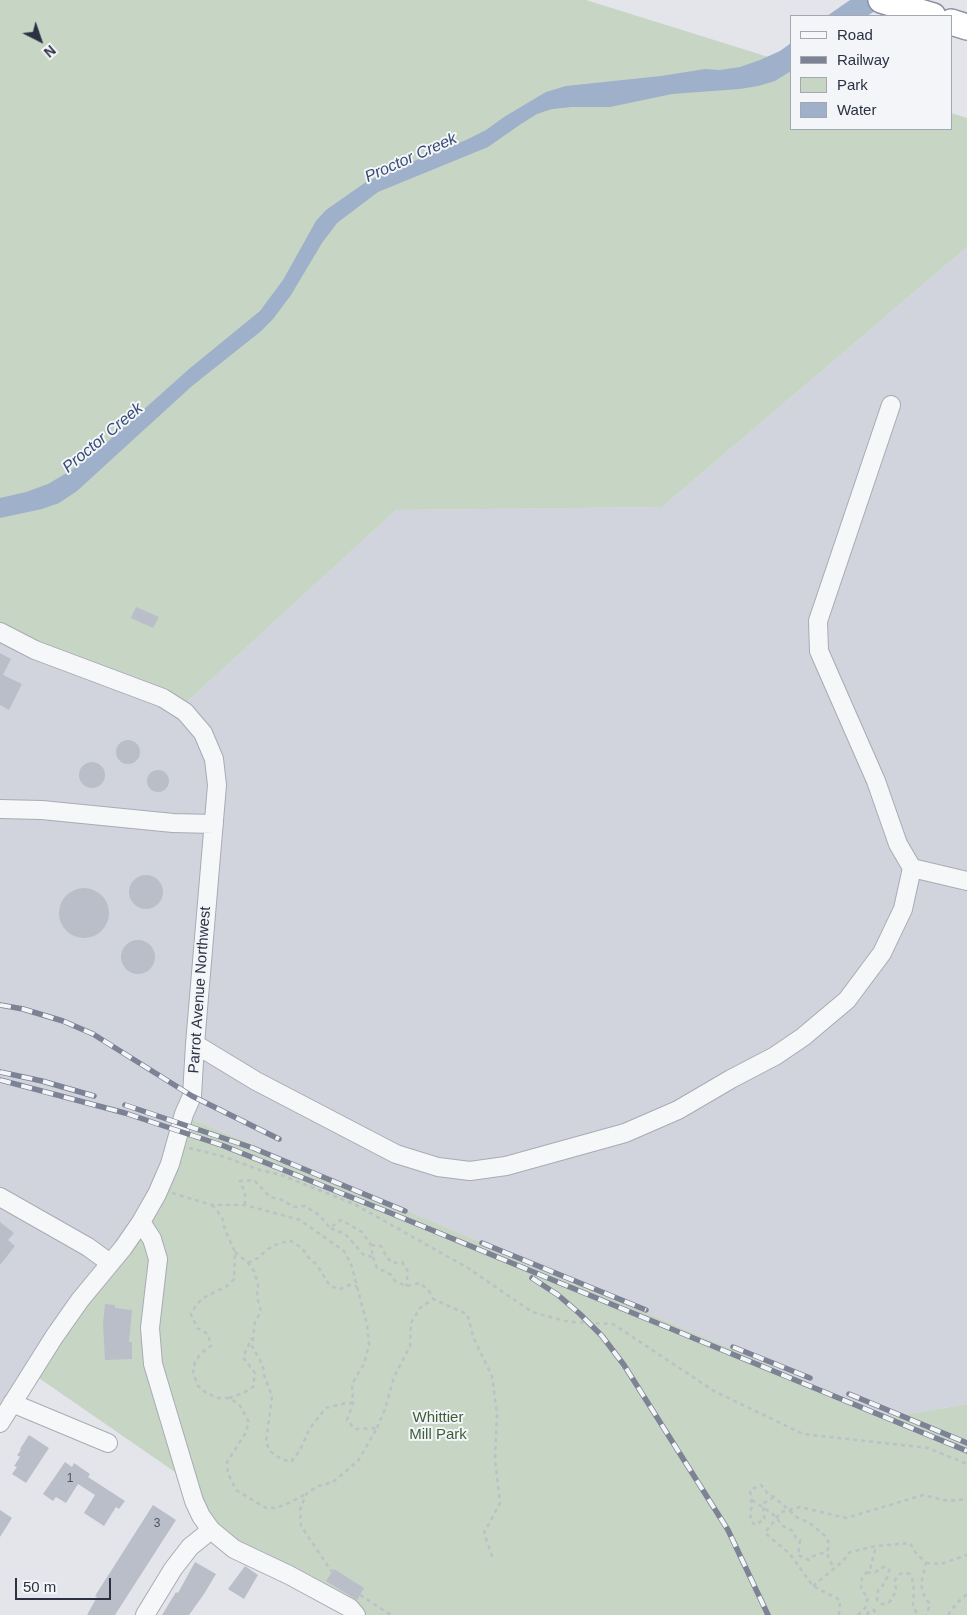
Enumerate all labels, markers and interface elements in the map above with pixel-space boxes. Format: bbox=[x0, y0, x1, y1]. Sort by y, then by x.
north arrow bbox=[15, 15, 65, 65]
legend bbox=[790, 15, 952, 130]
text: Road bbox=[837, 26, 873, 43]
text: N bbox=[41, 42, 59, 61]
text: Railway bbox=[837, 51, 890, 68]
text: Park bbox=[837, 76, 868, 93]
text: Water bbox=[837, 101, 876, 118]
water label: Proctor Creek bbox=[362, 129, 460, 187]
water label: Proctor Creek bbox=[59, 399, 147, 477]
street label: Parrot Avenue Northwest bbox=[185, 906, 215, 1074]
park label: Whittier Mill Park bbox=[409, 1409, 467, 1444]
house number: 1 bbox=[67, 1472, 73, 1486]
house number: 3 bbox=[154, 1517, 160, 1531]
scale bar bbox=[18, 1568, 114, 1600]
text: 50 m bbox=[23, 1578, 56, 1595]

